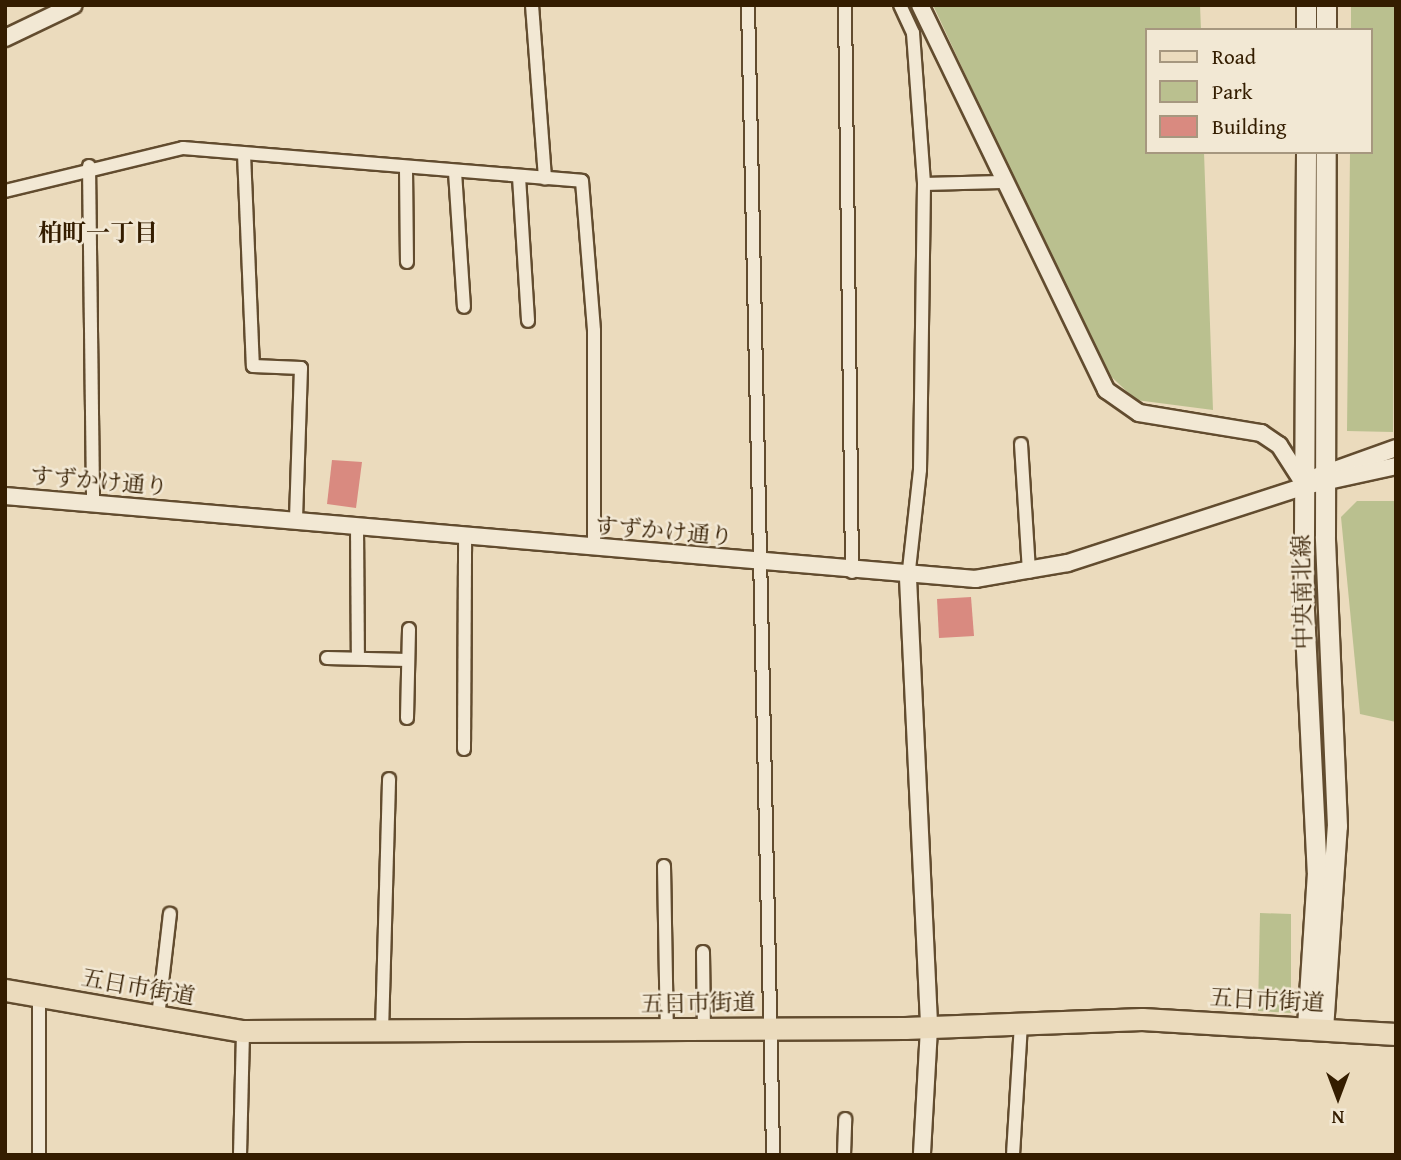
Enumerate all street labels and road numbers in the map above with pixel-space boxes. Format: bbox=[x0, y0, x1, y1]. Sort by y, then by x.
street label: すずかけ通り bbox=[29, 461, 169, 501]
street label: すずかけ通り bbox=[594, 511, 734, 551]
street label: 中央南北線 bbox=[1287, 534, 1317, 650]
street label: 五日市街道 bbox=[79, 963, 197, 1011]
street label: 五日市街道 bbox=[1209, 983, 1325, 1017]
street label: 五日市街道 bbox=[640, 988, 756, 1018]

